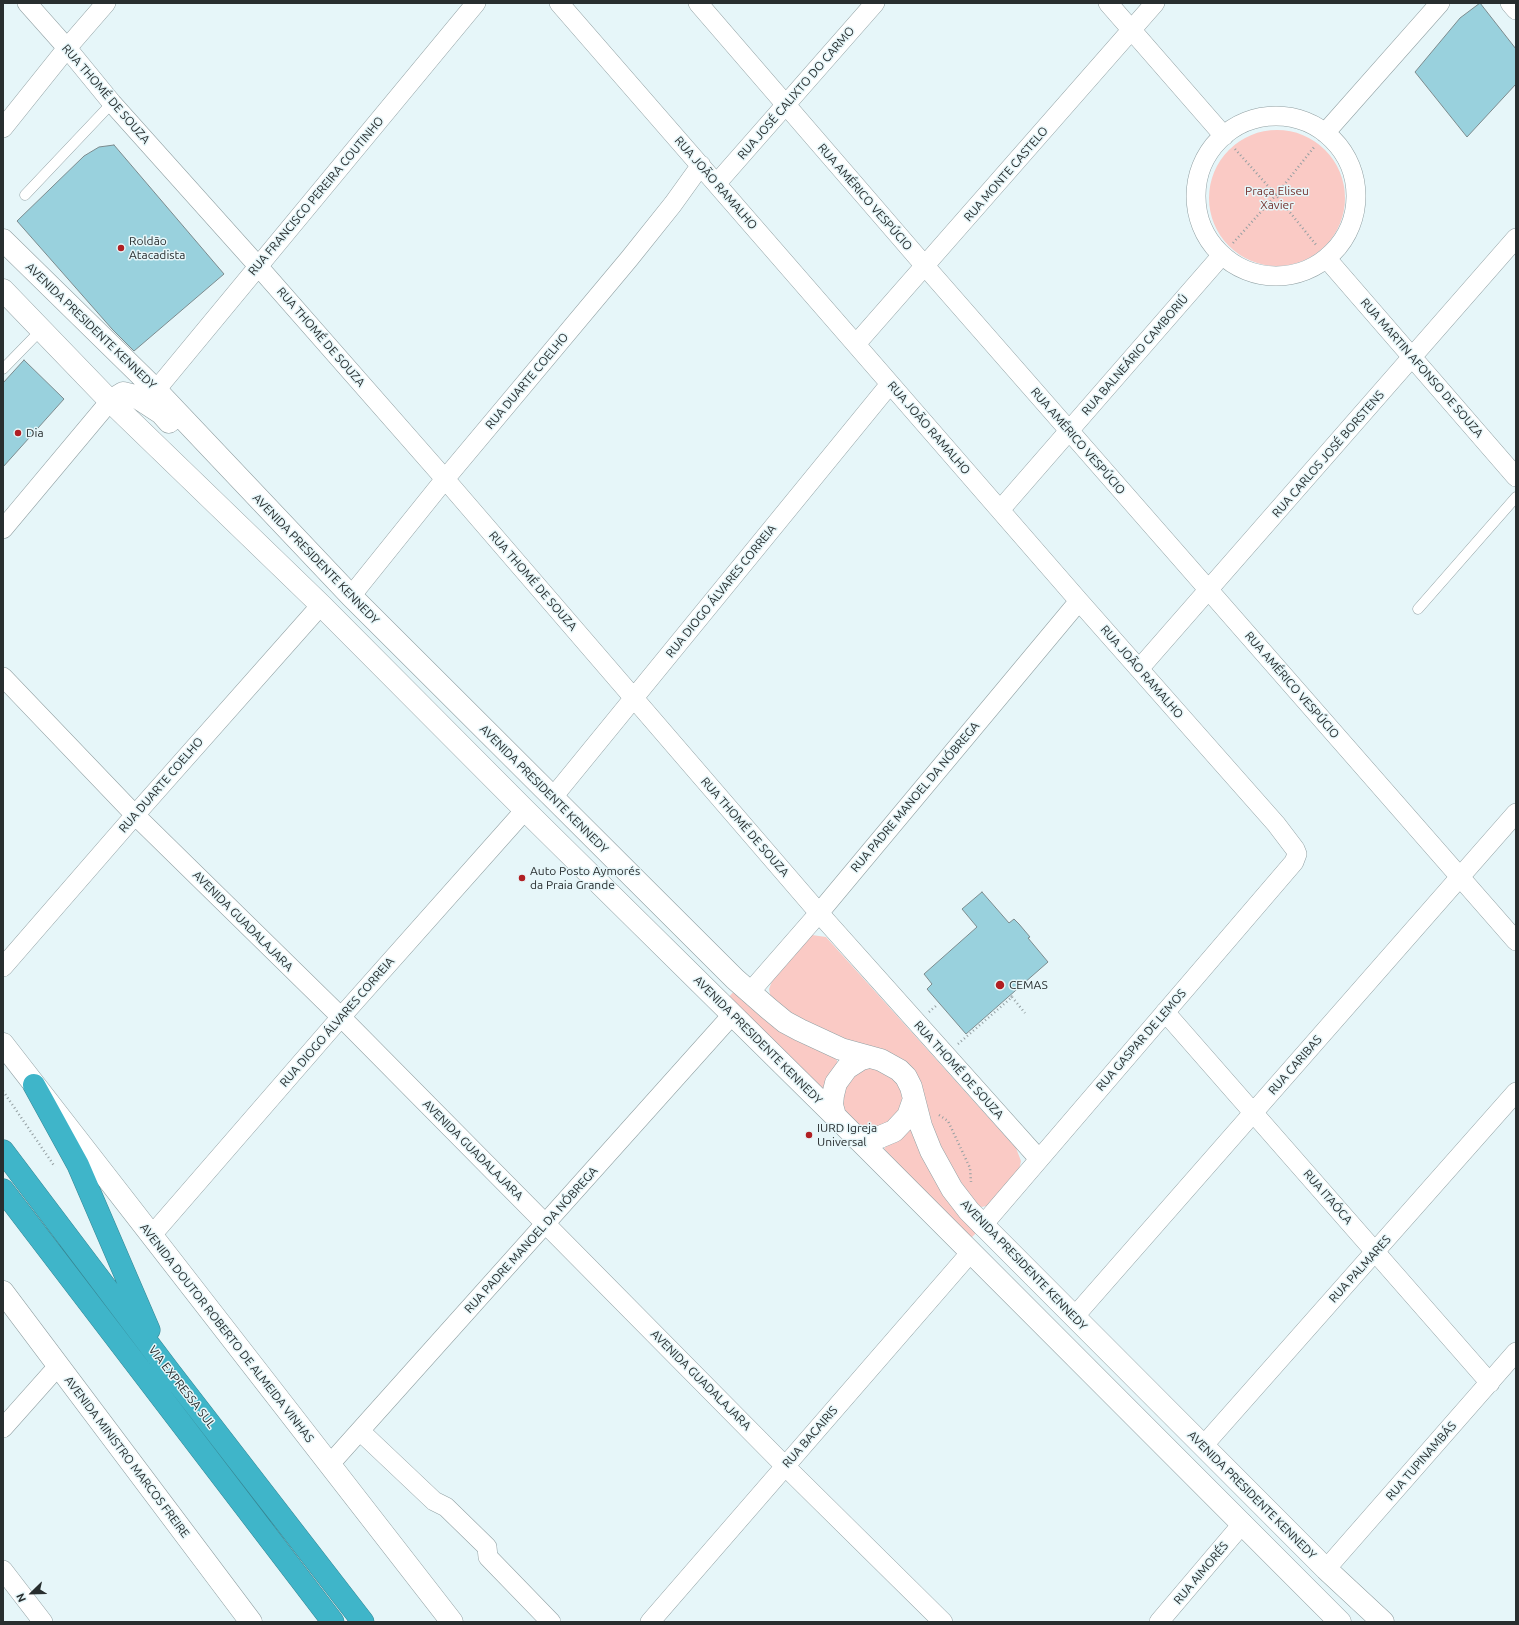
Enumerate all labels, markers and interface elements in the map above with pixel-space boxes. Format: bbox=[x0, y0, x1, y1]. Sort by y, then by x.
street label: RUA JOSÉ CALIXTO DO CARMO bbox=[734, 24, 858, 162]
street label: RUA THOMÉ DE SOUZA bbox=[59, 41, 153, 147]
street label: RUA FRANCISCO PEREIRA COUTINHO bbox=[245, 114, 387, 278]
street label: RUA MONTE CASTELO bbox=[961, 124, 1051, 224]
street label: RUA JOÃO RAMALHO bbox=[672, 133, 760, 233]
street label: RUA AMÉRICO VESPÚCIO bbox=[815, 141, 915, 253]
park label: Praça Eliseu Xavier bbox=[1245, 184, 1309, 212]
place label: Roldão Atacadista bbox=[129, 234, 185, 262]
marker: Roldão Atacadista bbox=[116, 243, 126, 253]
street label: AVENIDA PRESIDENTE KENNEDY bbox=[23, 260, 159, 392]
street label: RUA THOMÉ DE SOUZA bbox=[274, 284, 368, 390]
street label: RUA BALNEÁRIO CAMBORIÚ bbox=[1079, 292, 1191, 418]
street label: RUA MARTIN AFONSO DE SOUZA bbox=[1358, 295, 1486, 441]
street label: RUA DUARTE COELHO bbox=[482, 330, 572, 432]
street label: RUA JOÃO RAMALHO bbox=[885, 378, 973, 478]
street label: RUA AMÉRICO VESPÚCIO bbox=[1028, 385, 1128, 497]
street label: RUA CARLOS JOSÉ BORSTENS bbox=[1269, 388, 1387, 520]
place label: Dia bbox=[26, 426, 44, 440]
marker: Dia bbox=[13, 428, 23, 438]
street label: AVENIDA PRESIDENTE KENNEDY bbox=[250, 491, 382, 627]
street label: RUA DIOGO ÁLVARES CORREIA bbox=[663, 522, 779, 660]
street label: RUA THOMÉ DE SOUZA bbox=[486, 528, 580, 634]
street label: RUA JOÃO RAMALHO bbox=[1098, 622, 1186, 722]
street label: RUA AMÉRICO VESPÚCIO bbox=[1242, 629, 1342, 741]
street label: RUA PADRE MANOEL DA NÓBREGA bbox=[848, 719, 982, 875]
street label: AVENIDA PRESIDENTE KENNEDY bbox=[477, 722, 611, 856]
street label: RUA DUARTE COELHO bbox=[116, 734, 206, 836]
street label: RUA THOMÉ DE SOUZA bbox=[698, 774, 792, 880]
place label: Auto Posto Aymorés da Praia Grande bbox=[530, 864, 640, 892]
street label: AVENIDA GUADALAJARA bbox=[190, 868, 296, 974]
marker: Auto Posto Aymorés da Praia Grande bbox=[517, 873, 527, 883]
street label: RUA DIOGO ÁLVARES CORREIA bbox=[277, 954, 397, 1090]
street label: AVENIDA PRESIDENTE KENNEDY bbox=[691, 973, 825, 1107]
place label: CEMAS bbox=[1009, 978, 1048, 992]
marker: CEMAS bbox=[994, 979, 1006, 991]
street label: RUA GASPAR DE LEMOS bbox=[1093, 986, 1189, 1094]
street label: RUA THOMÉ DE SOUZA bbox=[911, 1018, 1007, 1122]
street label: RUA CARIBAS bbox=[1265, 1032, 1325, 1098]
street label: AVENIDA GUADALAJARA bbox=[420, 1097, 526, 1203]
place label: IURD Igreja Universal bbox=[817, 1121, 877, 1149]
marker: IURD Igreja Universal bbox=[804, 1130, 814, 1140]
street label: RUA PADRE MANOEL DA NÓBREGA bbox=[461, 1164, 601, 1316]
street label: RUA ITAÓCA bbox=[1300, 1167, 1356, 1227]
street label: AVENIDA PRESIDENTE KENNEDY bbox=[958, 1197, 1090, 1333]
street label: AVENIDA DOUTOR ROBERTO DE ALMEIDA VINHAS bbox=[137, 1221, 317, 1445]
street label: RUA PALMARES bbox=[1326, 1232, 1394, 1306]
street label: AVENIDA GUADALAJARA bbox=[648, 1327, 754, 1433]
street label: VIA EXPRESSA SUL bbox=[145, 1343, 219, 1431]
street label: AVENIDA MINISTRO MARCOS FREIRE bbox=[61, 1373, 193, 1541]
street label: RUA BACAIRIS bbox=[779, 1403, 841, 1471]
street label: RUA TUPINAMBÁS bbox=[1383, 1419, 1459, 1503]
street label: AVENIDA PRESIDENTE KENNEDY bbox=[1185, 1428, 1319, 1562]
street label: RUA AIMORÉS bbox=[1171, 1539, 1231, 1607]
north arrow bbox=[12, 1573, 52, 1613]
text: N bbox=[14, 1592, 28, 1604]

